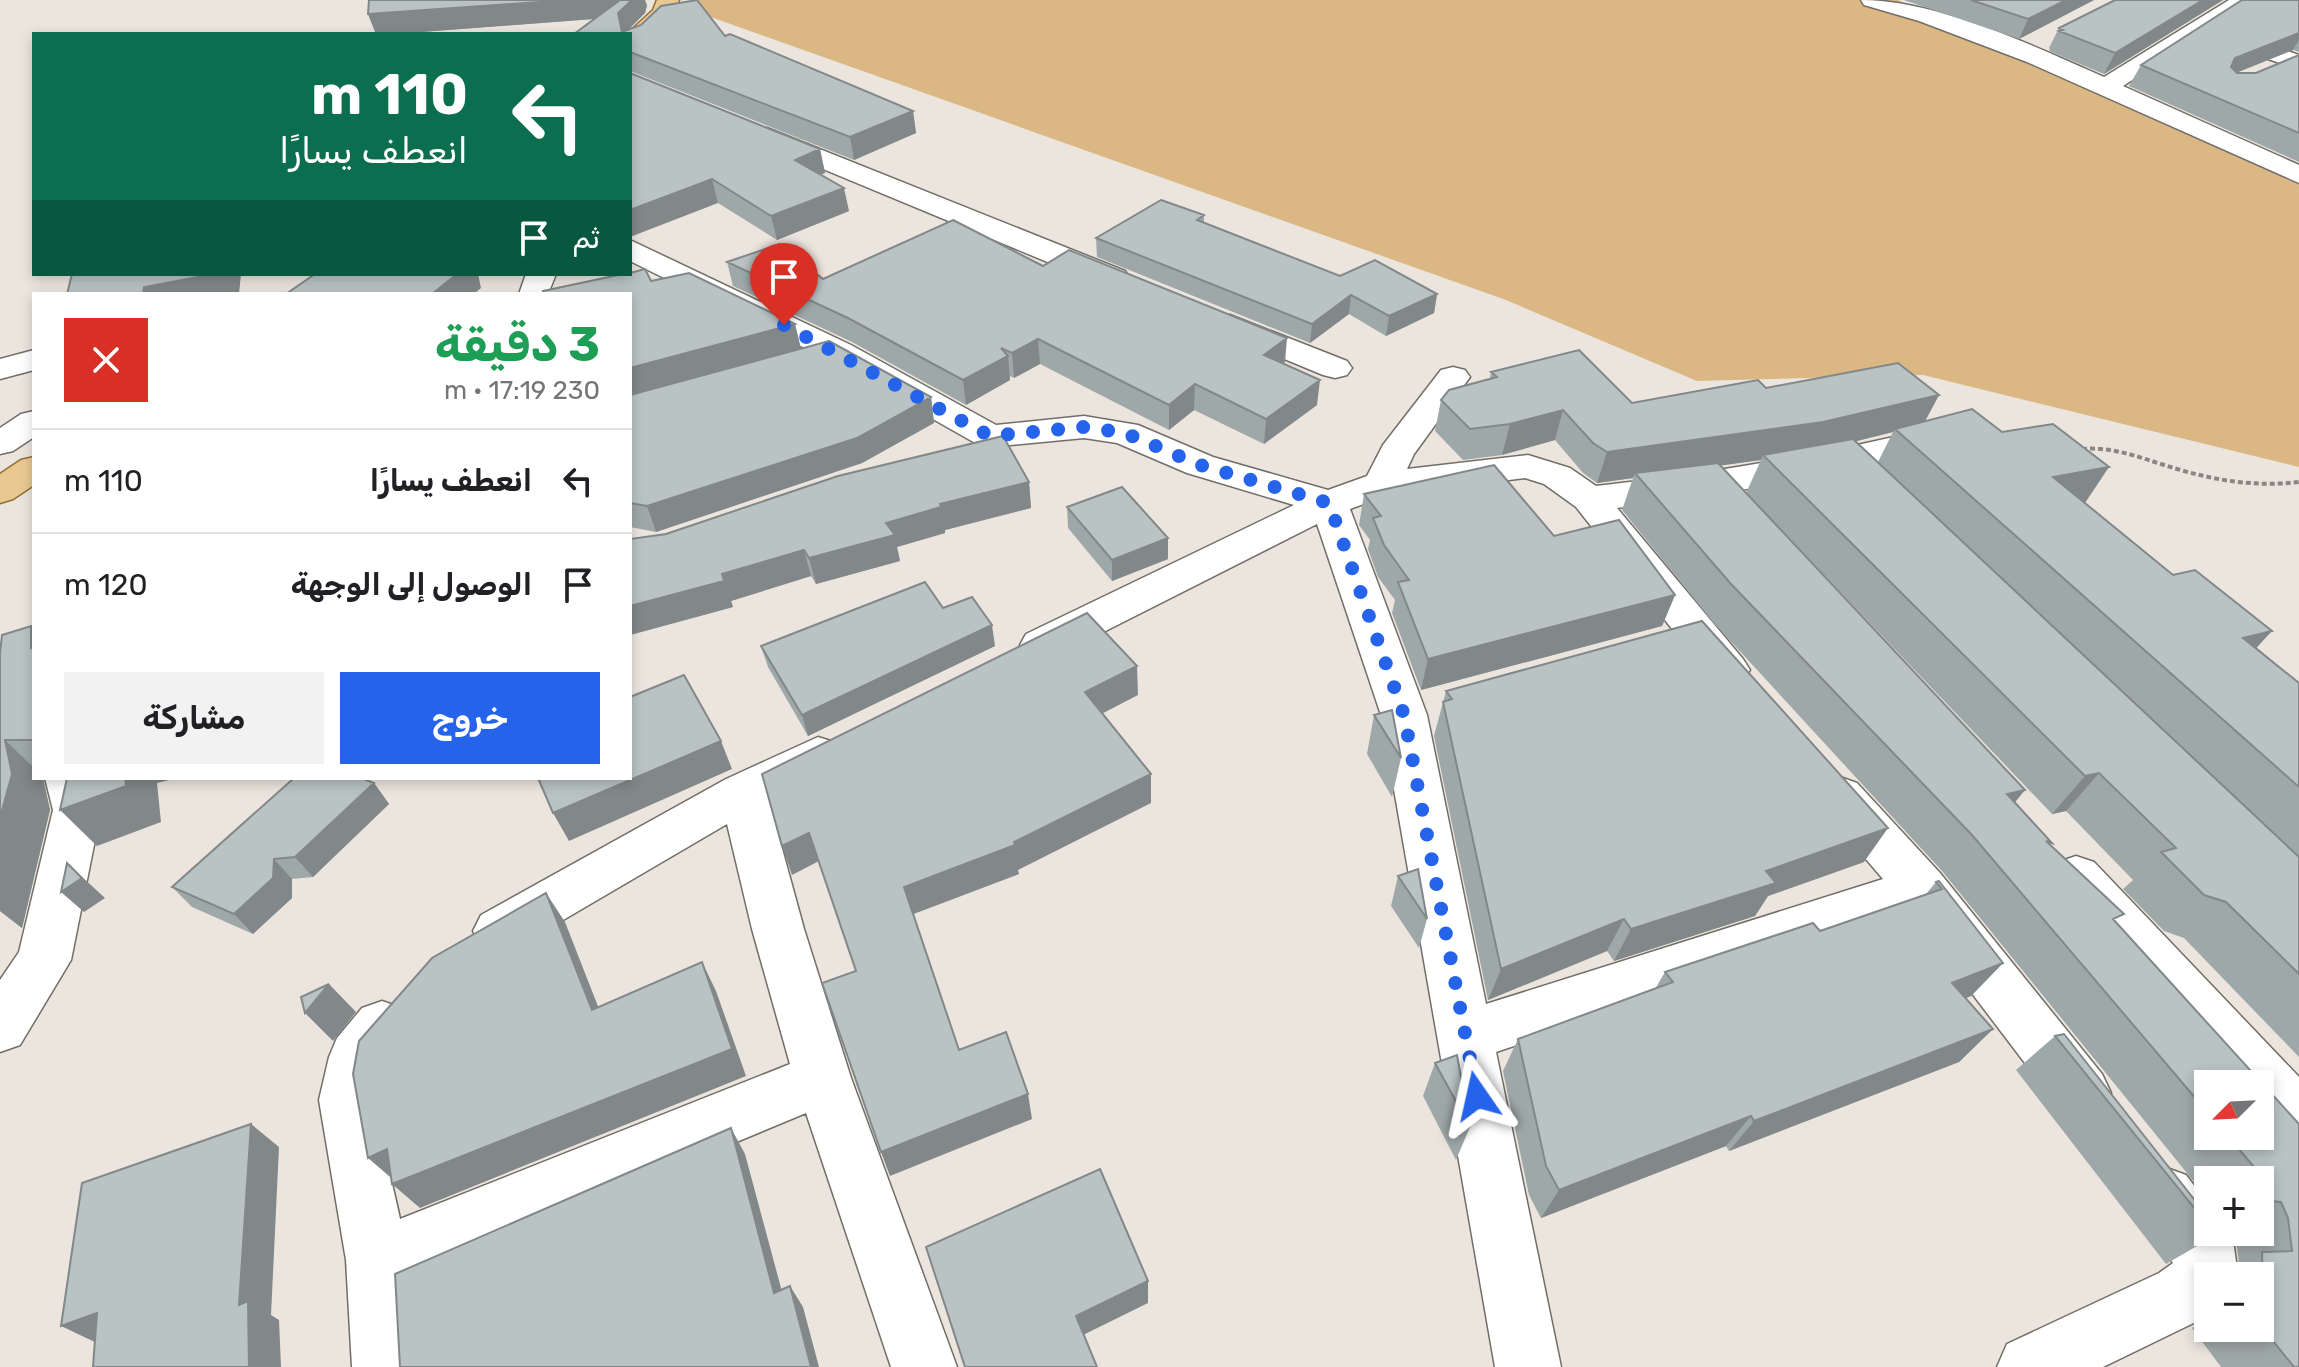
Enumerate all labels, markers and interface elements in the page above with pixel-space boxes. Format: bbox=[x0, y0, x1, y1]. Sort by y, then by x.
text: 110 m bbox=[311, 62, 468, 128]
icon: left bbox=[496, 64, 600, 168]
text: انعطف يسارًا bbox=[279, 129, 468, 172]
icon: arrive bbox=[512, 216, 556, 260]
text: ثم bbox=[572, 220, 600, 256]
pin bbox=[750, 243, 818, 325]
icon: arrive bbox=[762, 255, 806, 299]
text: 3 دقيقة bbox=[435, 316, 600, 373]
button: close bbox=[64, 318, 148, 402]
text: 230 m · 17:19 bbox=[444, 375, 600, 406]
icon: left bbox=[556, 459, 600, 503]
text: 110 m bbox=[64, 463, 143, 499]
text: انعطف يسارًا bbox=[370, 463, 532, 499]
icon: arrive bbox=[556, 563, 600, 607]
text: 120 m bbox=[64, 567, 148, 603]
text: الوصول إلى الوجهة bbox=[291, 567, 532, 603]
button: مشاركة bbox=[64, 672, 324, 764]
button: خروج bbox=[340, 672, 600, 764]
position arrow bbox=[1435, 1054, 1519, 1138]
north arrow bbox=[2194, 1070, 2274, 1150]
map controls bbox=[2194, 1070, 2274, 1342]
button: + bbox=[2194, 1166, 2274, 1246]
button: − bbox=[2194, 1262, 2274, 1342]

